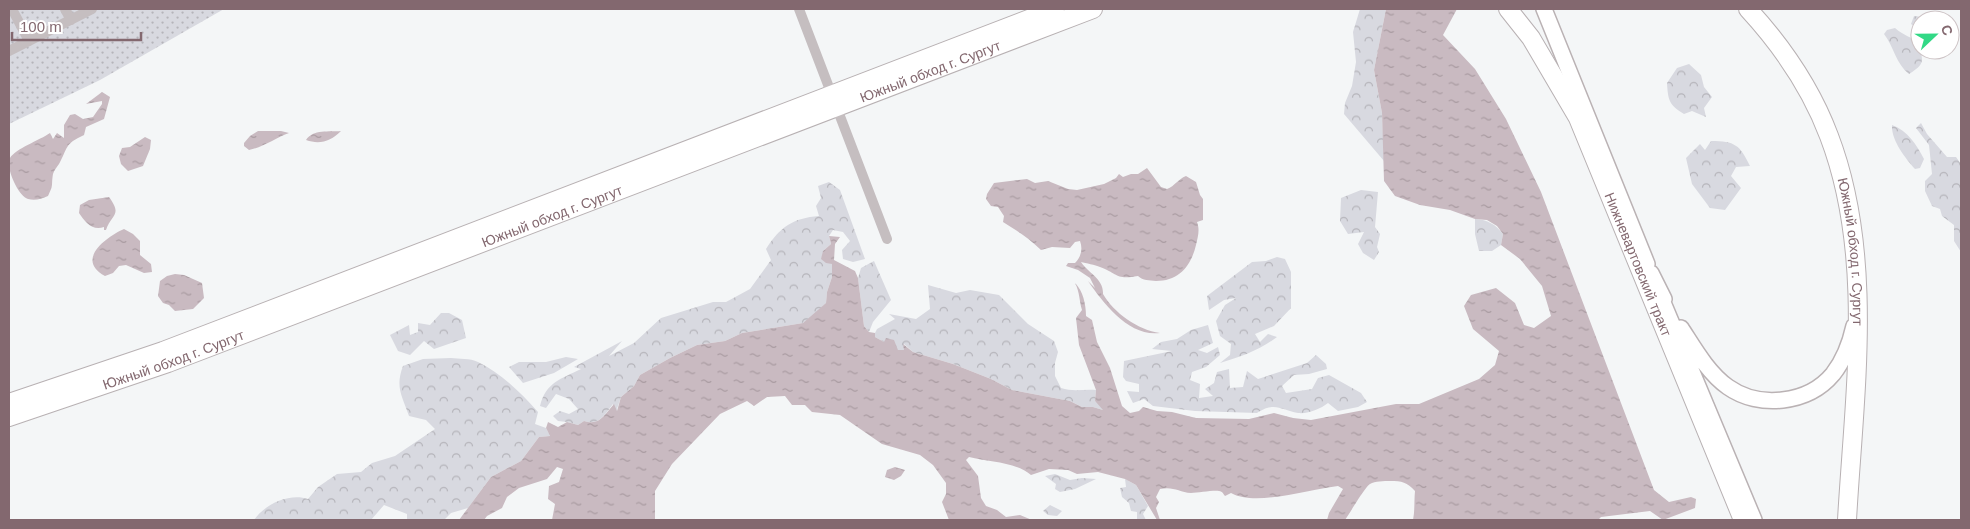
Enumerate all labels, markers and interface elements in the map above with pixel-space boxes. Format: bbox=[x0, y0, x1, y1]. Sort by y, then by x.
scale bar bbox=[12, 10, 141, 42]
north arrow bbox=[1910, 10, 1960, 60]
text: 100 m bbox=[20, 18, 62, 35]
text: С bbox=[1938, 22, 1956, 38]
street label: Южный обход г. Сургут bbox=[858, 37, 1003, 105]
street label: Южный обход г. Сургут bbox=[1835, 176, 1866, 326]
street label: Южный обход г. Сургут bbox=[479, 182, 625, 250]
street label: Нижневартовский тракт bbox=[1601, 190, 1675, 339]
street label: Южный обход г. Сургут bbox=[101, 326, 247, 393]

